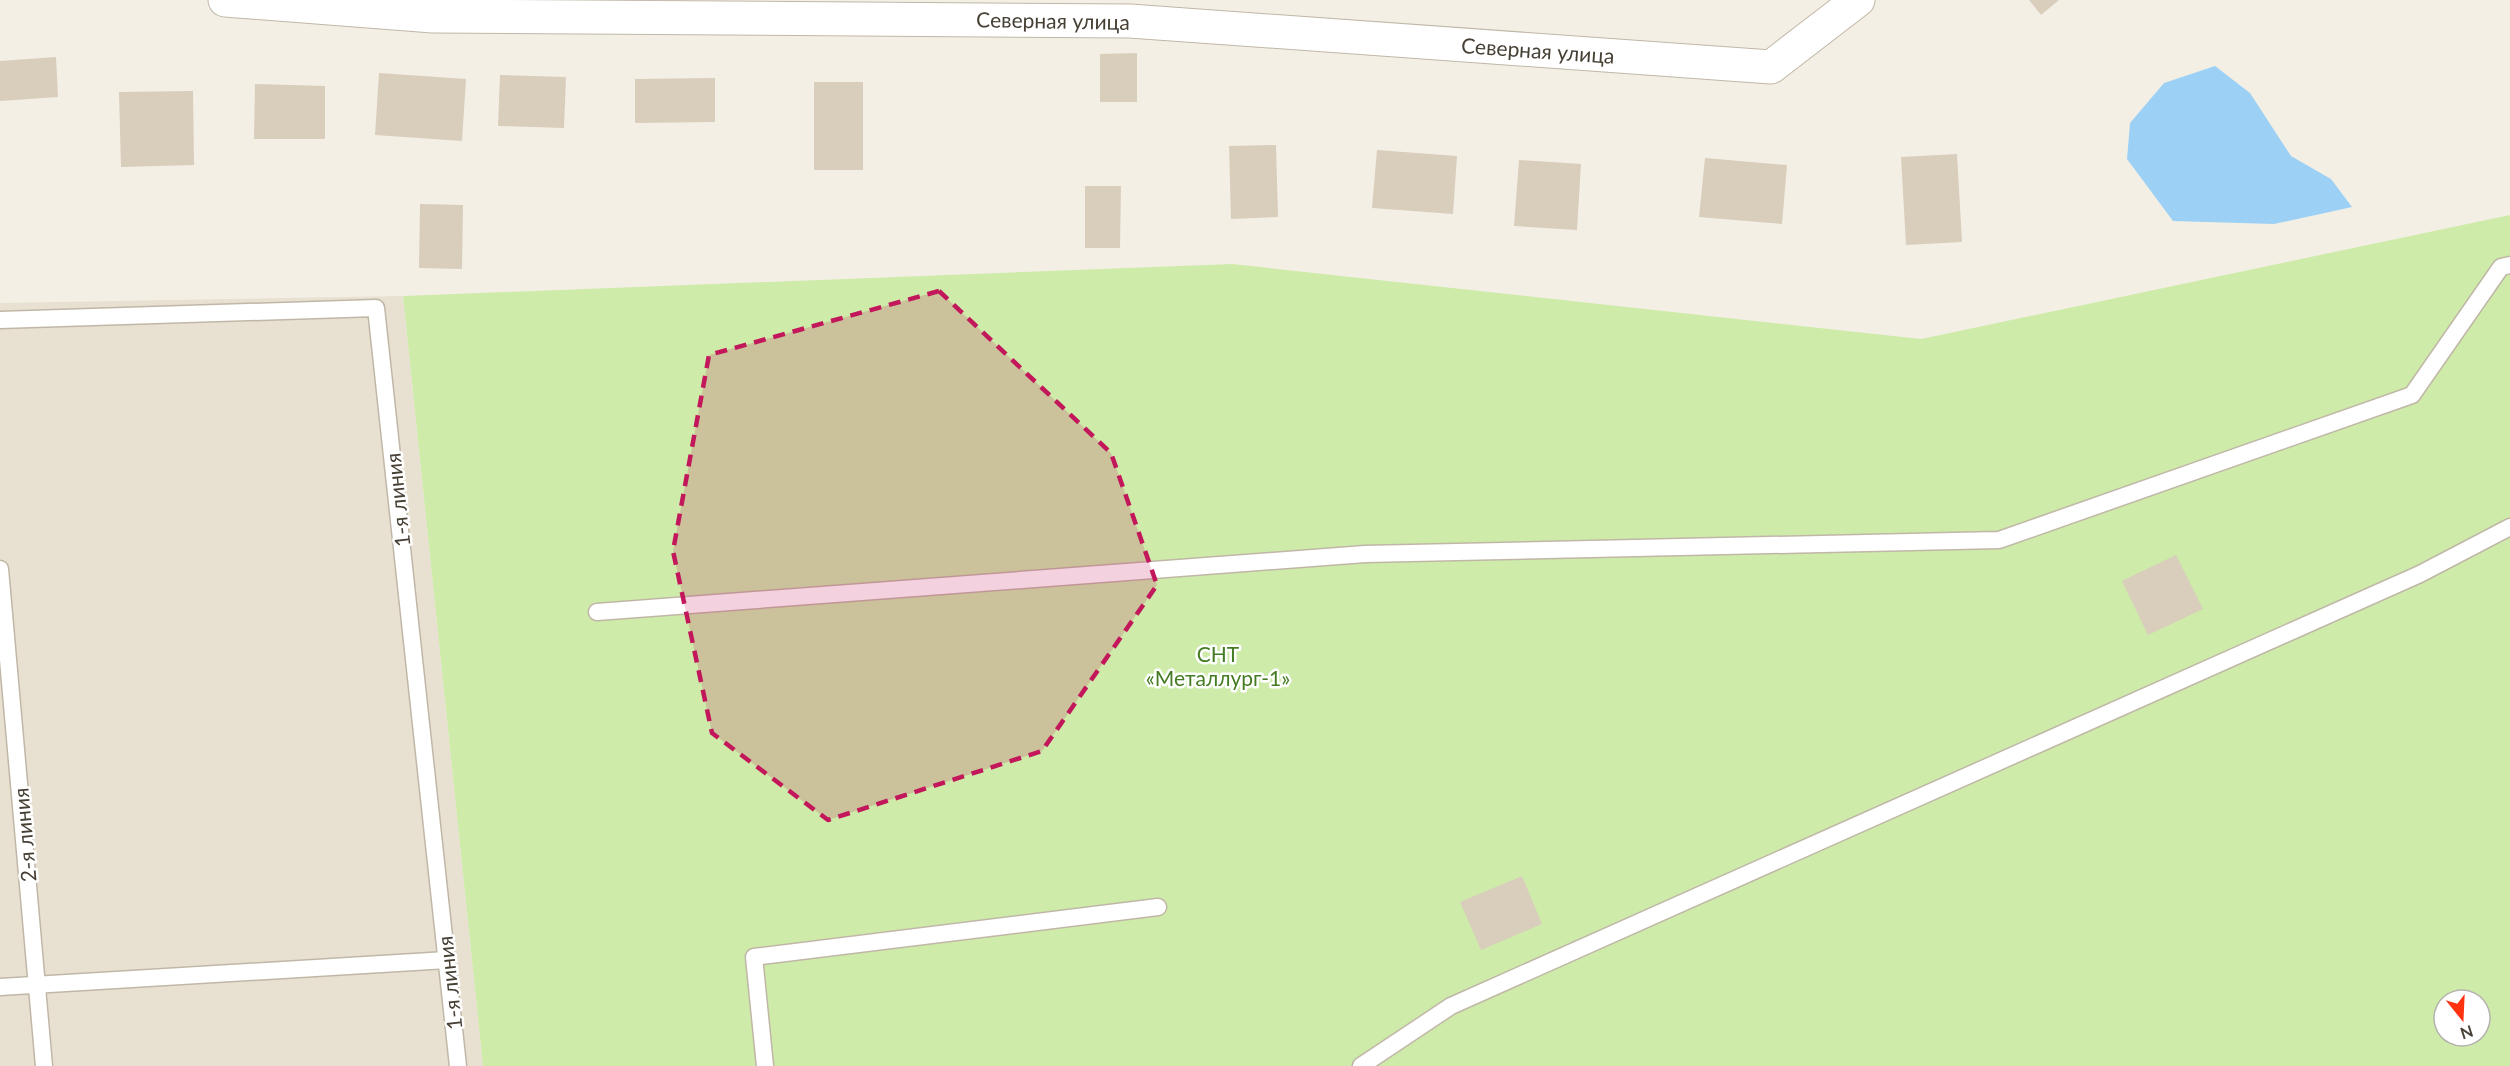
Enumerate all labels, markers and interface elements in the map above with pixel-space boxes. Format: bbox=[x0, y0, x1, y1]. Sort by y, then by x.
street label: Северная улица bbox=[976, 6, 1130, 34]
street label: Северная улица bbox=[1461, 32, 1615, 68]
street label: 1-я линия bbox=[380, 452, 414, 548]
park label: СНТ «Металлург-1» bbox=[1146, 641, 1290, 690]
street label: 2-я линия bbox=[7, 787, 41, 883]
street label: 1-я линия bbox=[432, 935, 466, 1031]
north arrow bbox=[2432, 988, 2492, 1048]
text: N bbox=[2458, 1022, 2476, 1044]

